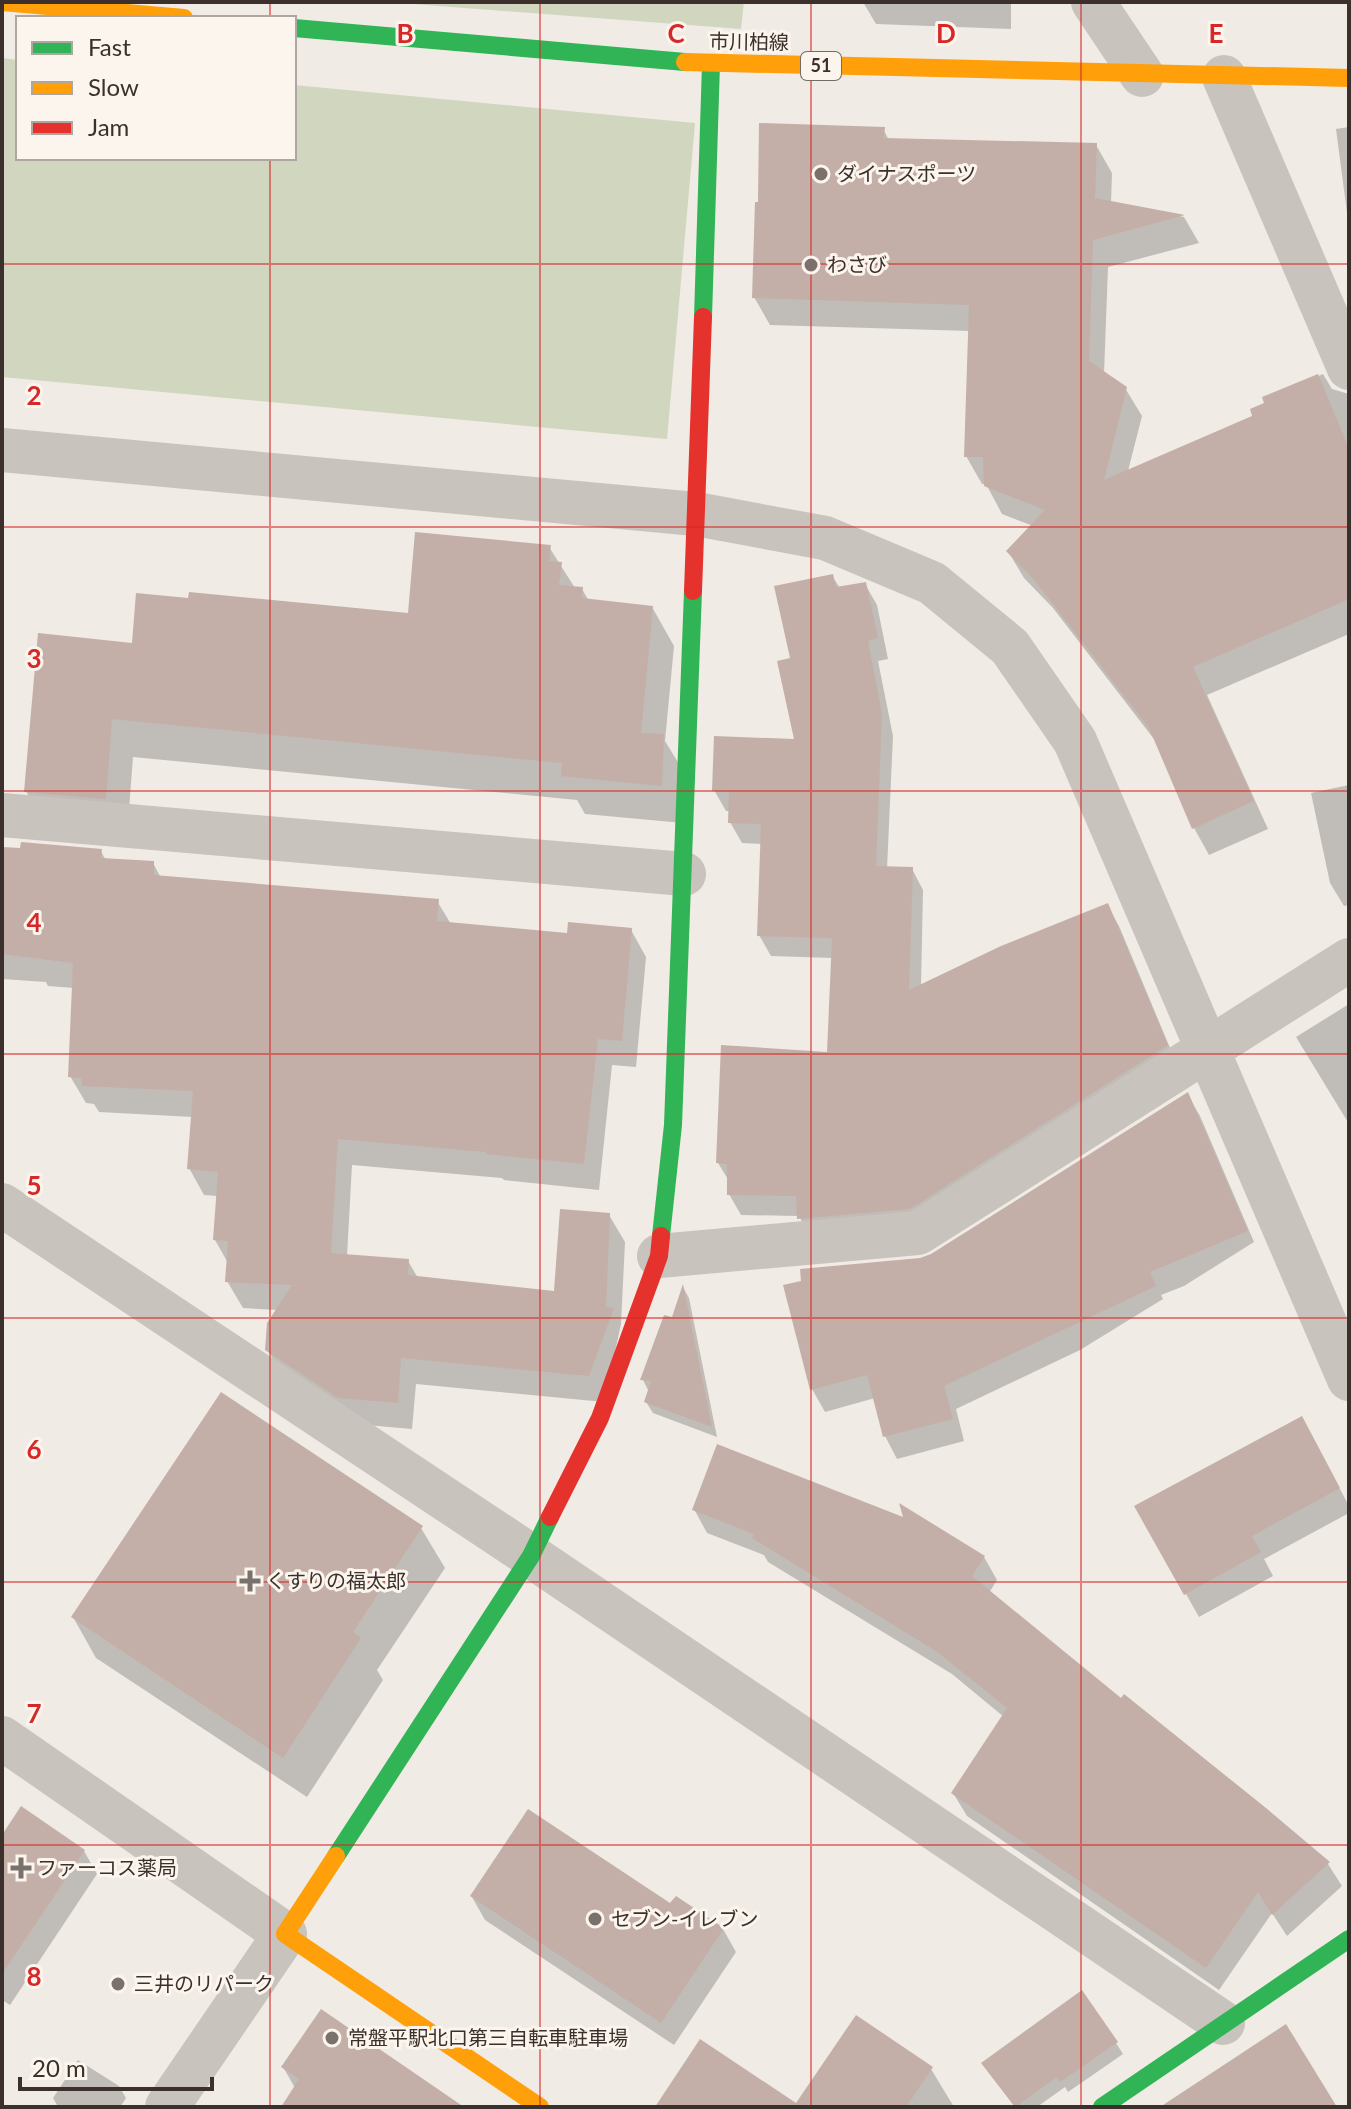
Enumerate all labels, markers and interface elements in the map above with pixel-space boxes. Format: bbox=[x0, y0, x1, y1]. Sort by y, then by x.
legend bbox=[16, 16, 296, 160]
text: B bbox=[396, 17, 414, 49]
text: C bbox=[667, 17, 685, 49]
text: D bbox=[936, 17, 956, 49]
text: E bbox=[1209, 17, 1223, 49]
street label: 市川柏線 bbox=[709, 28, 789, 54]
text: Fast bbox=[88, 32, 131, 61]
road number: 51 bbox=[801, 52, 841, 80]
text: Slow bbox=[88, 72, 139, 101]
text: Jam bbox=[88, 112, 129, 141]
place label: ダイナスポーツ bbox=[837, 161, 976, 185]
marker: ダイナスポーツ bbox=[812, 165, 830, 183]
place label: わさび bbox=[827, 252, 887, 276]
marker: わさび bbox=[802, 256, 820, 274]
text: 2 bbox=[26, 379, 42, 411]
text: 3 bbox=[26, 642, 42, 674]
text: 4 bbox=[26, 906, 42, 938]
text: 5 bbox=[26, 1169, 42, 1201]
text: 6 bbox=[26, 1433, 42, 1465]
place label: くすりの福太郎 bbox=[266, 1568, 406, 1592]
marker: くすりの福太郎 bbox=[241, 1572, 259, 1590]
text: 7 bbox=[26, 1697, 42, 1729]
place label: ファーコス薬局 bbox=[37, 1855, 177, 1879]
marker: ファーコス薬局 bbox=[12, 1859, 30, 1877]
place label: セブン-イレブン bbox=[611, 1906, 758, 1930]
marker: セブン-イレブン bbox=[586, 1910, 604, 1928]
text: 8 bbox=[26, 1960, 42, 1992]
place label: 三井のリパーク bbox=[134, 1971, 274, 1995]
marker: 三井のリパーク bbox=[109, 1975, 127, 1993]
place label: 常盤平駅北口第三自転車駐車場 bbox=[348, 2025, 628, 2049]
marker: 常盤平駅北口第三自転車駐車場 bbox=[323, 2029, 341, 2047]
scale bar bbox=[20, 2041, 212, 2091]
text: 20 m bbox=[32, 2053, 86, 2082]

